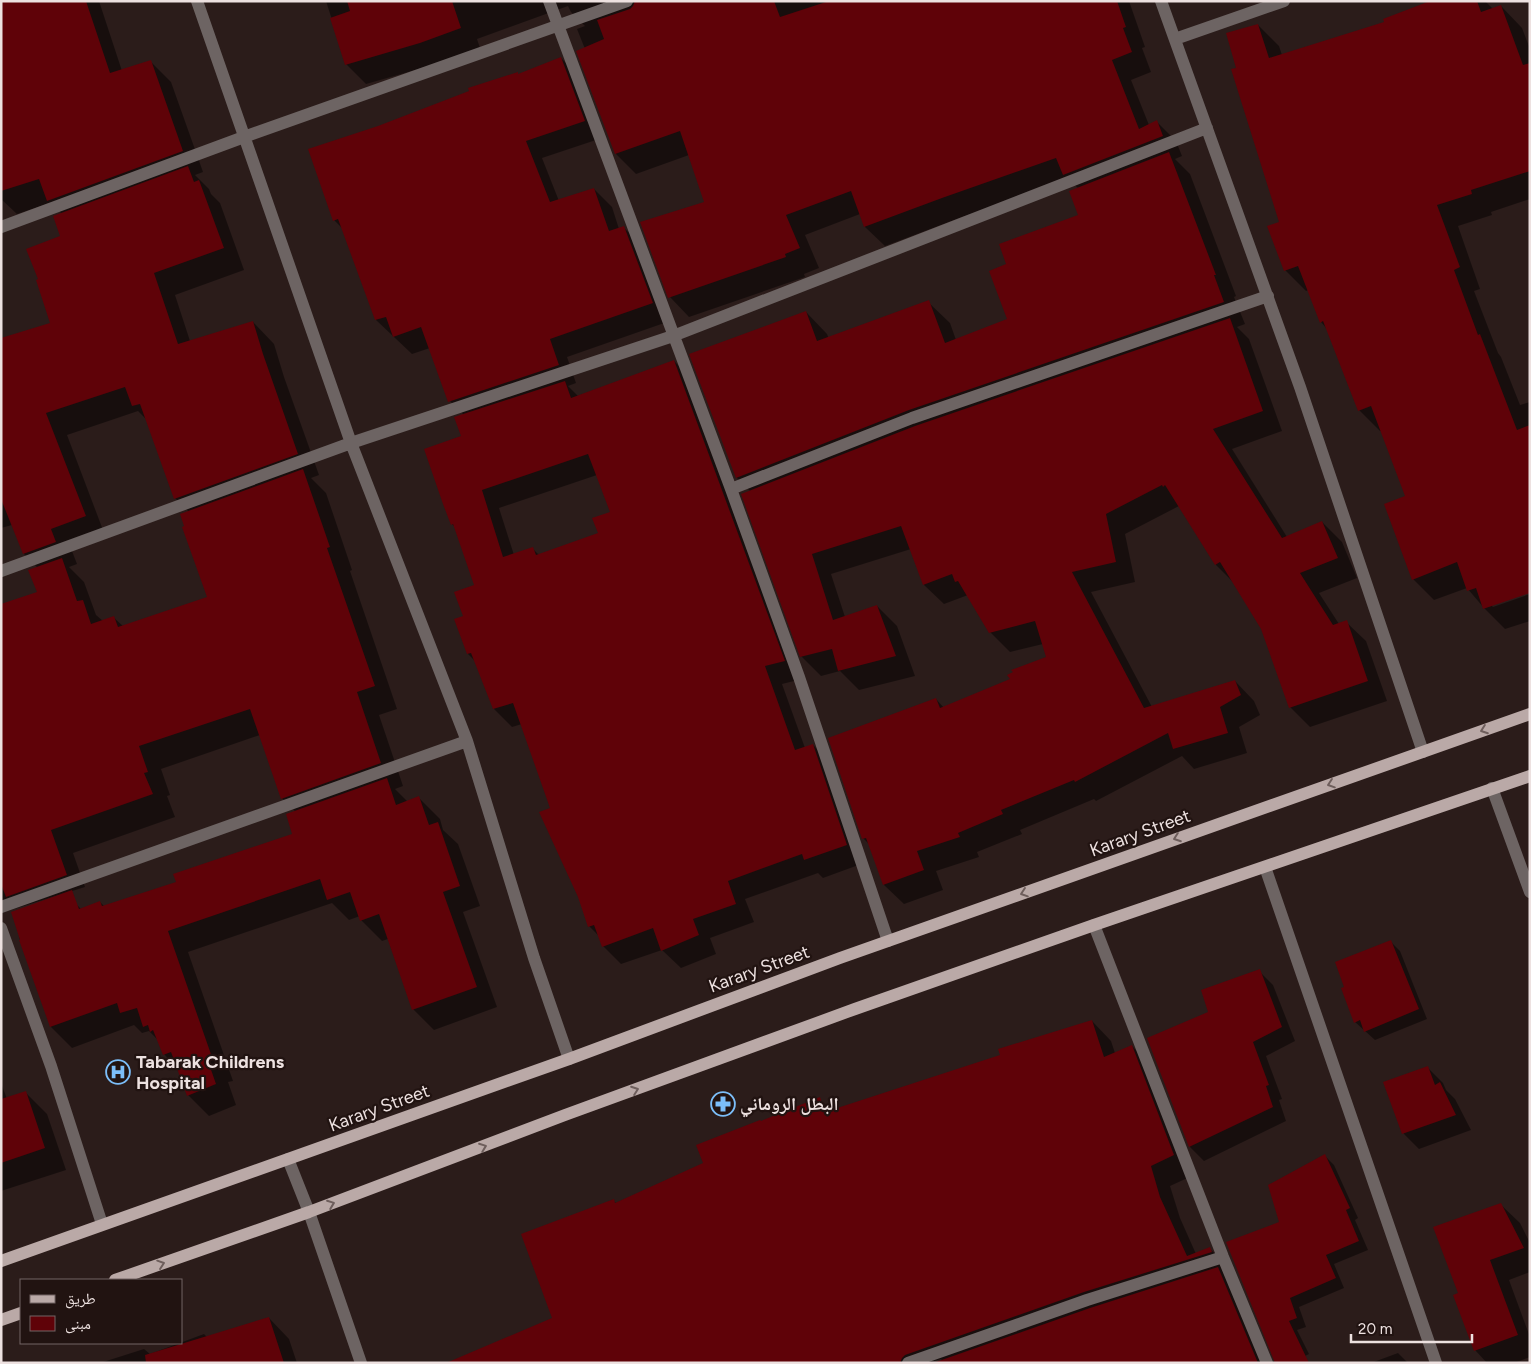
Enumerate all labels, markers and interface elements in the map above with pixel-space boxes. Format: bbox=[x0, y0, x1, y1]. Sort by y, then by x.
one-way arrow bbox=[1480, 724, 1489, 734]
one-way arrow bbox=[1327, 779, 1335, 789]
street label: Karary Street bbox=[1087, 805, 1194, 861]
one-way arrow bbox=[1174, 832, 1182, 842]
one-way arrow bbox=[1021, 887, 1029, 897]
street label: Karary Street bbox=[706, 941, 813, 997]
place label: Tabarak Childrens Hospital bbox=[136, 1051, 285, 1094]
hospital icon: Tabarak Childrens Hospital bbox=[105, 1059, 131, 1085]
street label: Karary Street bbox=[326, 1080, 433, 1136]
one-way arrow bbox=[630, 1086, 639, 1096]
pharmacy icon: البطل الروماني bbox=[710, 1091, 736, 1117]
place label: البطل الروماني bbox=[740, 1093, 839, 1118]
one-way arrow bbox=[478, 1142, 487, 1153]
one-way arrow bbox=[326, 1200, 334, 1210]
one-way arrow bbox=[156, 1260, 165, 1270]
legend bbox=[20, 1279, 182, 1344]
text: طريق bbox=[65, 1290, 96, 1309]
scale bar bbox=[1351, 1312, 1472, 1344]
text: مبنى bbox=[65, 1315, 91, 1334]
text: 20 m bbox=[1358, 1320, 1392, 1338]

